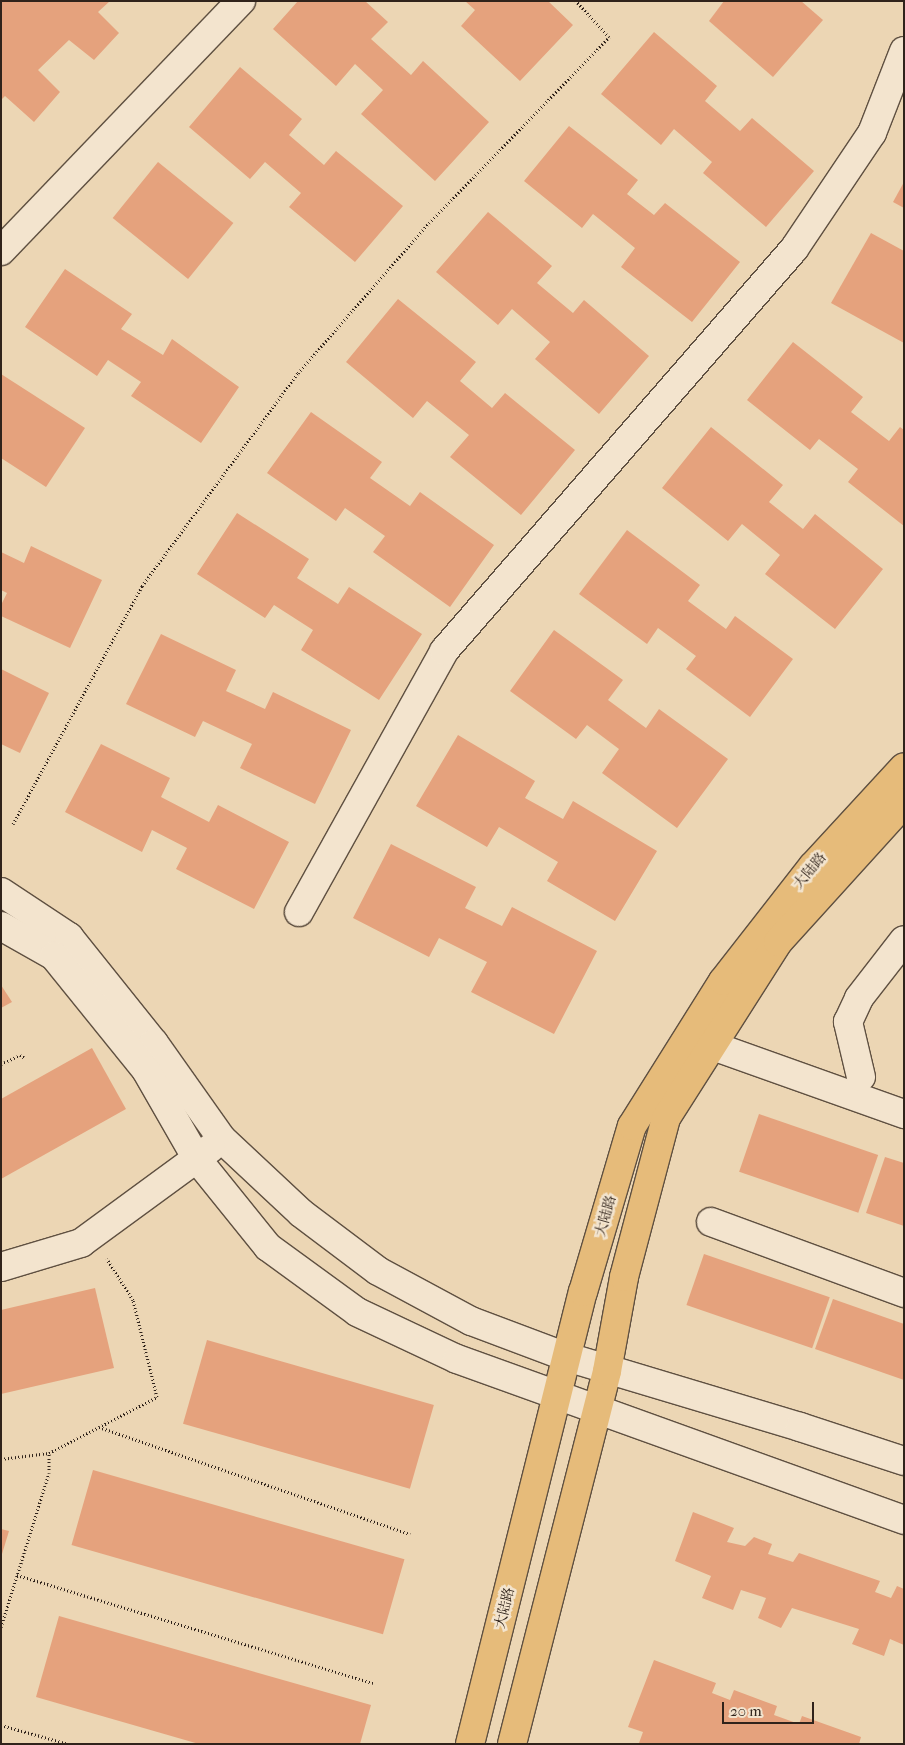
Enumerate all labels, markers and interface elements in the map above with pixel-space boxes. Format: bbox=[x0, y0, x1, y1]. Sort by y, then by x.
street label: 大陆路 bbox=[790, 850, 830, 892]
street label: 大陆路 bbox=[592, 1193, 620, 1239]
street label: 大陆路 bbox=[492, 1586, 518, 1630]
scale bar bbox=[725, 1692, 818, 1724]
text: 20 m bbox=[730, 1702, 762, 1720]

